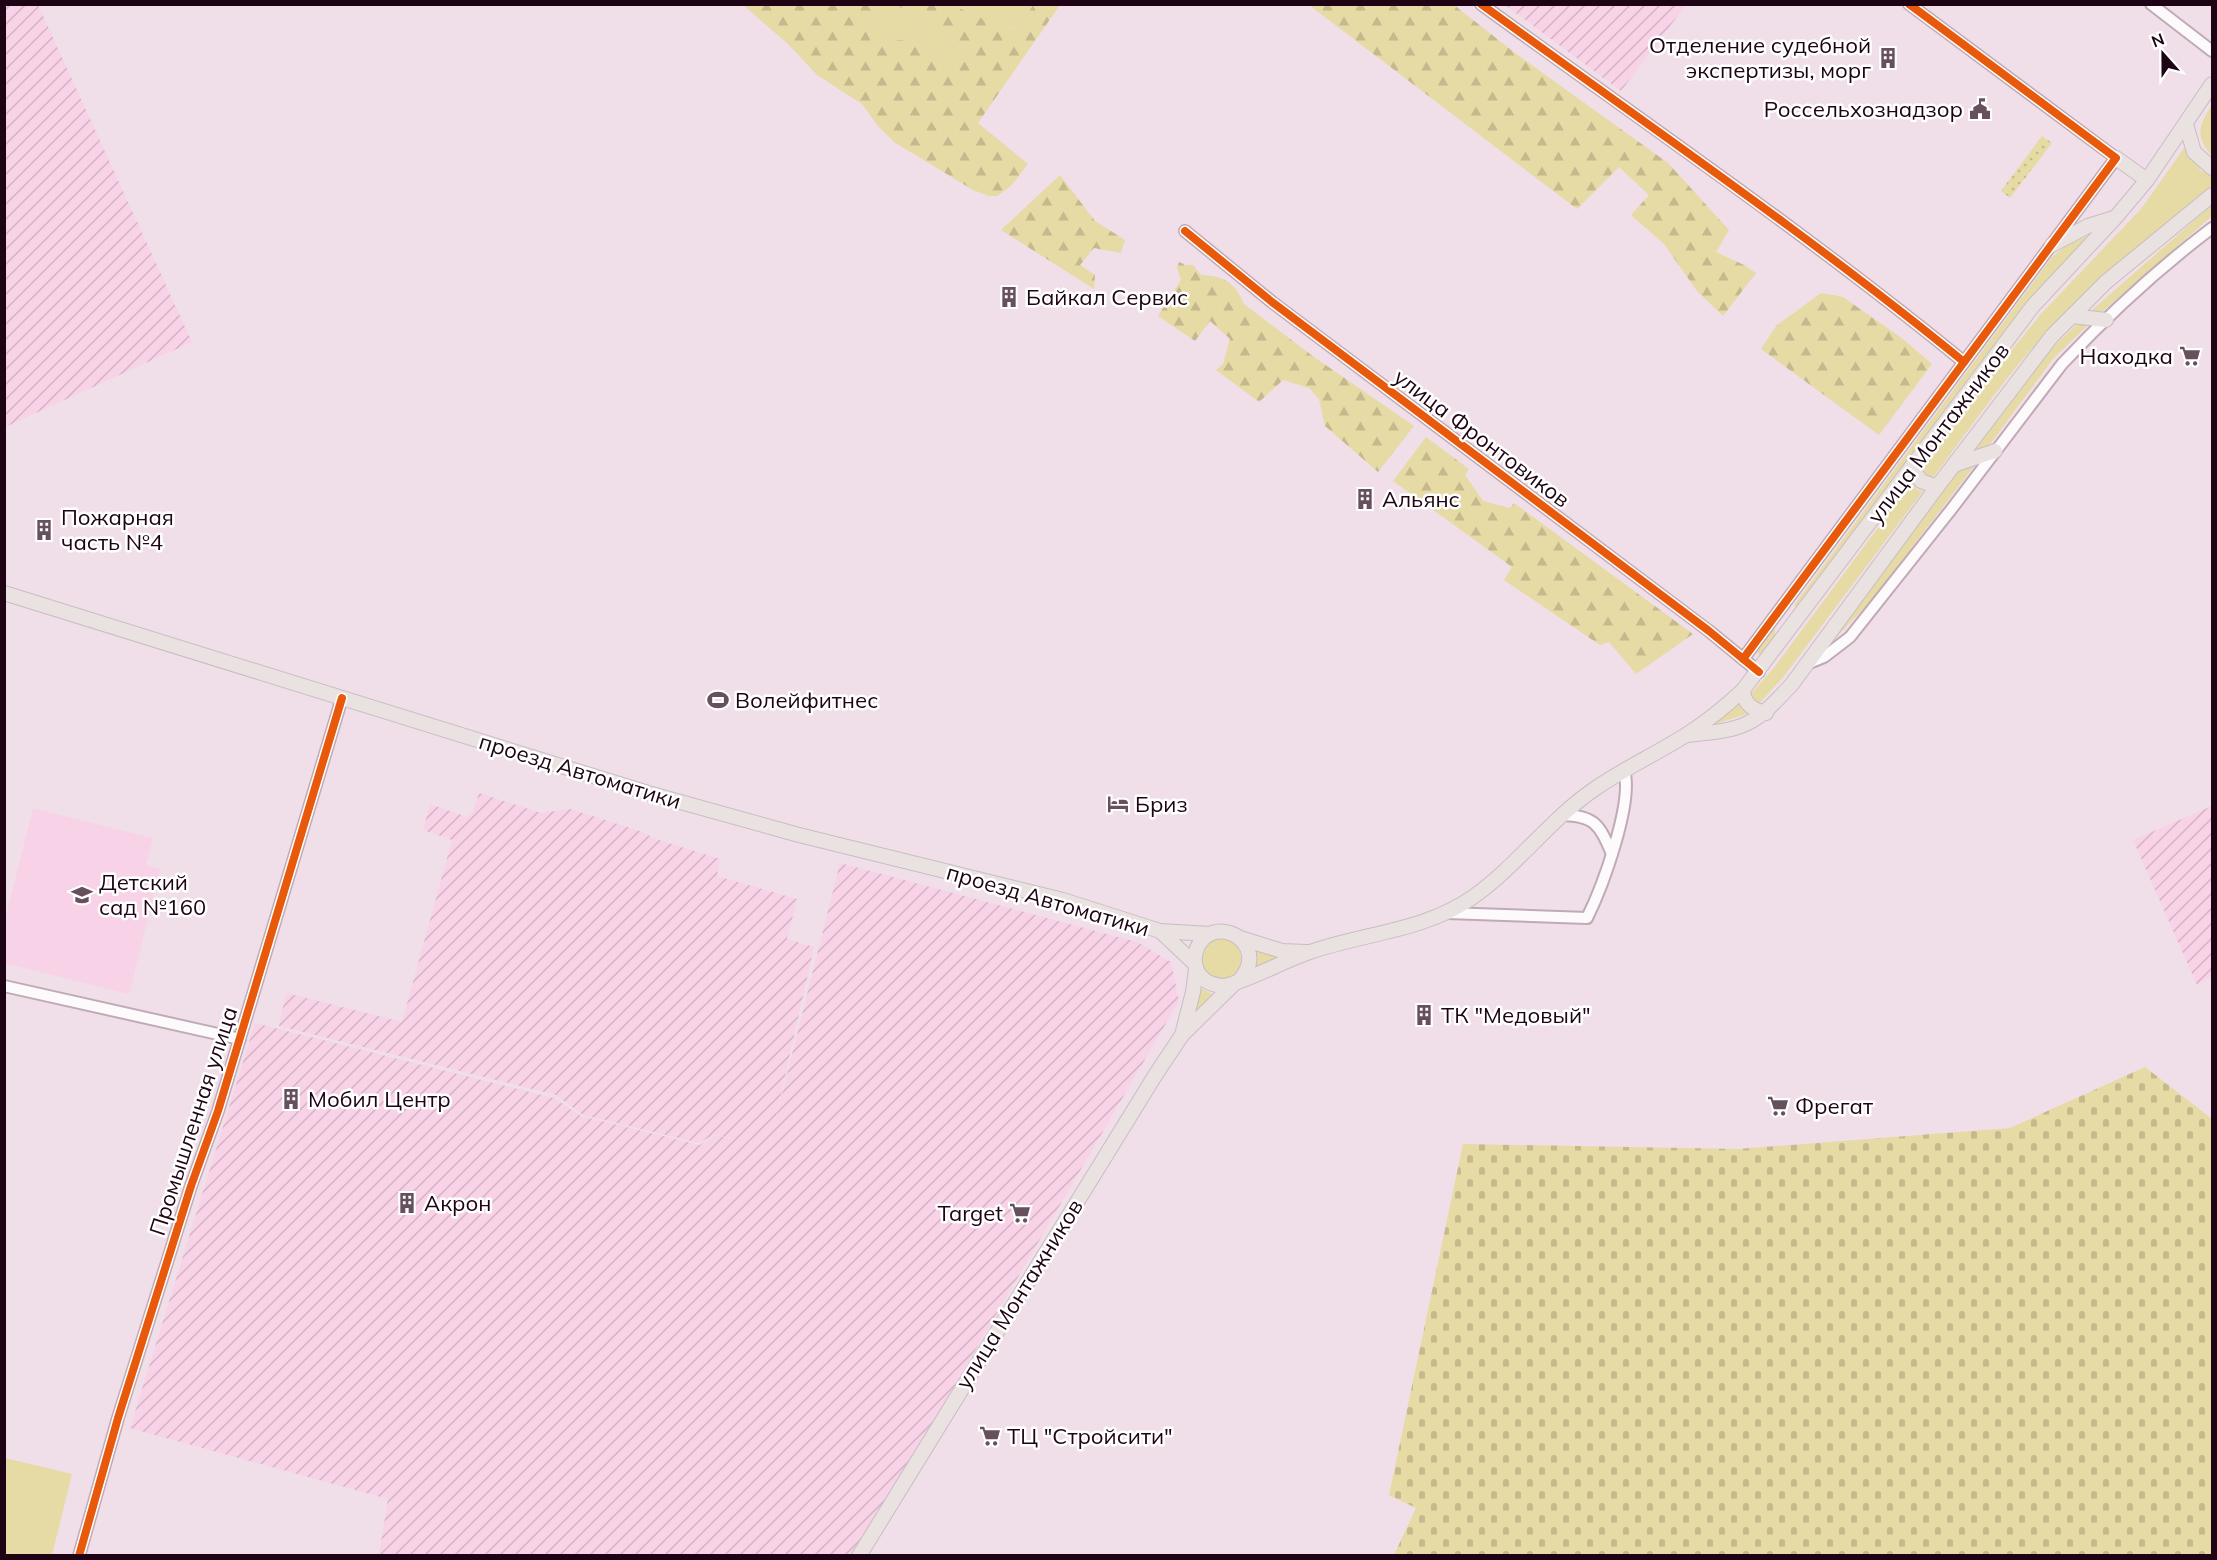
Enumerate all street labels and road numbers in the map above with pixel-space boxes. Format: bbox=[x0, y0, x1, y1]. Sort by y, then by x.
street label: улица Монтажников bbox=[1861, 337, 2015, 529]
street label: улица Фронтовиков bbox=[1388, 363, 1576, 513]
street label: проезд Автоматики bbox=[476, 727, 684, 815]
street label: проезд Автоматики bbox=[943, 858, 1153, 942]
street label: Промышленная улица bbox=[143, 1003, 243, 1239]
street label: улица Монтажников bbox=[949, 1194, 1089, 1394]

